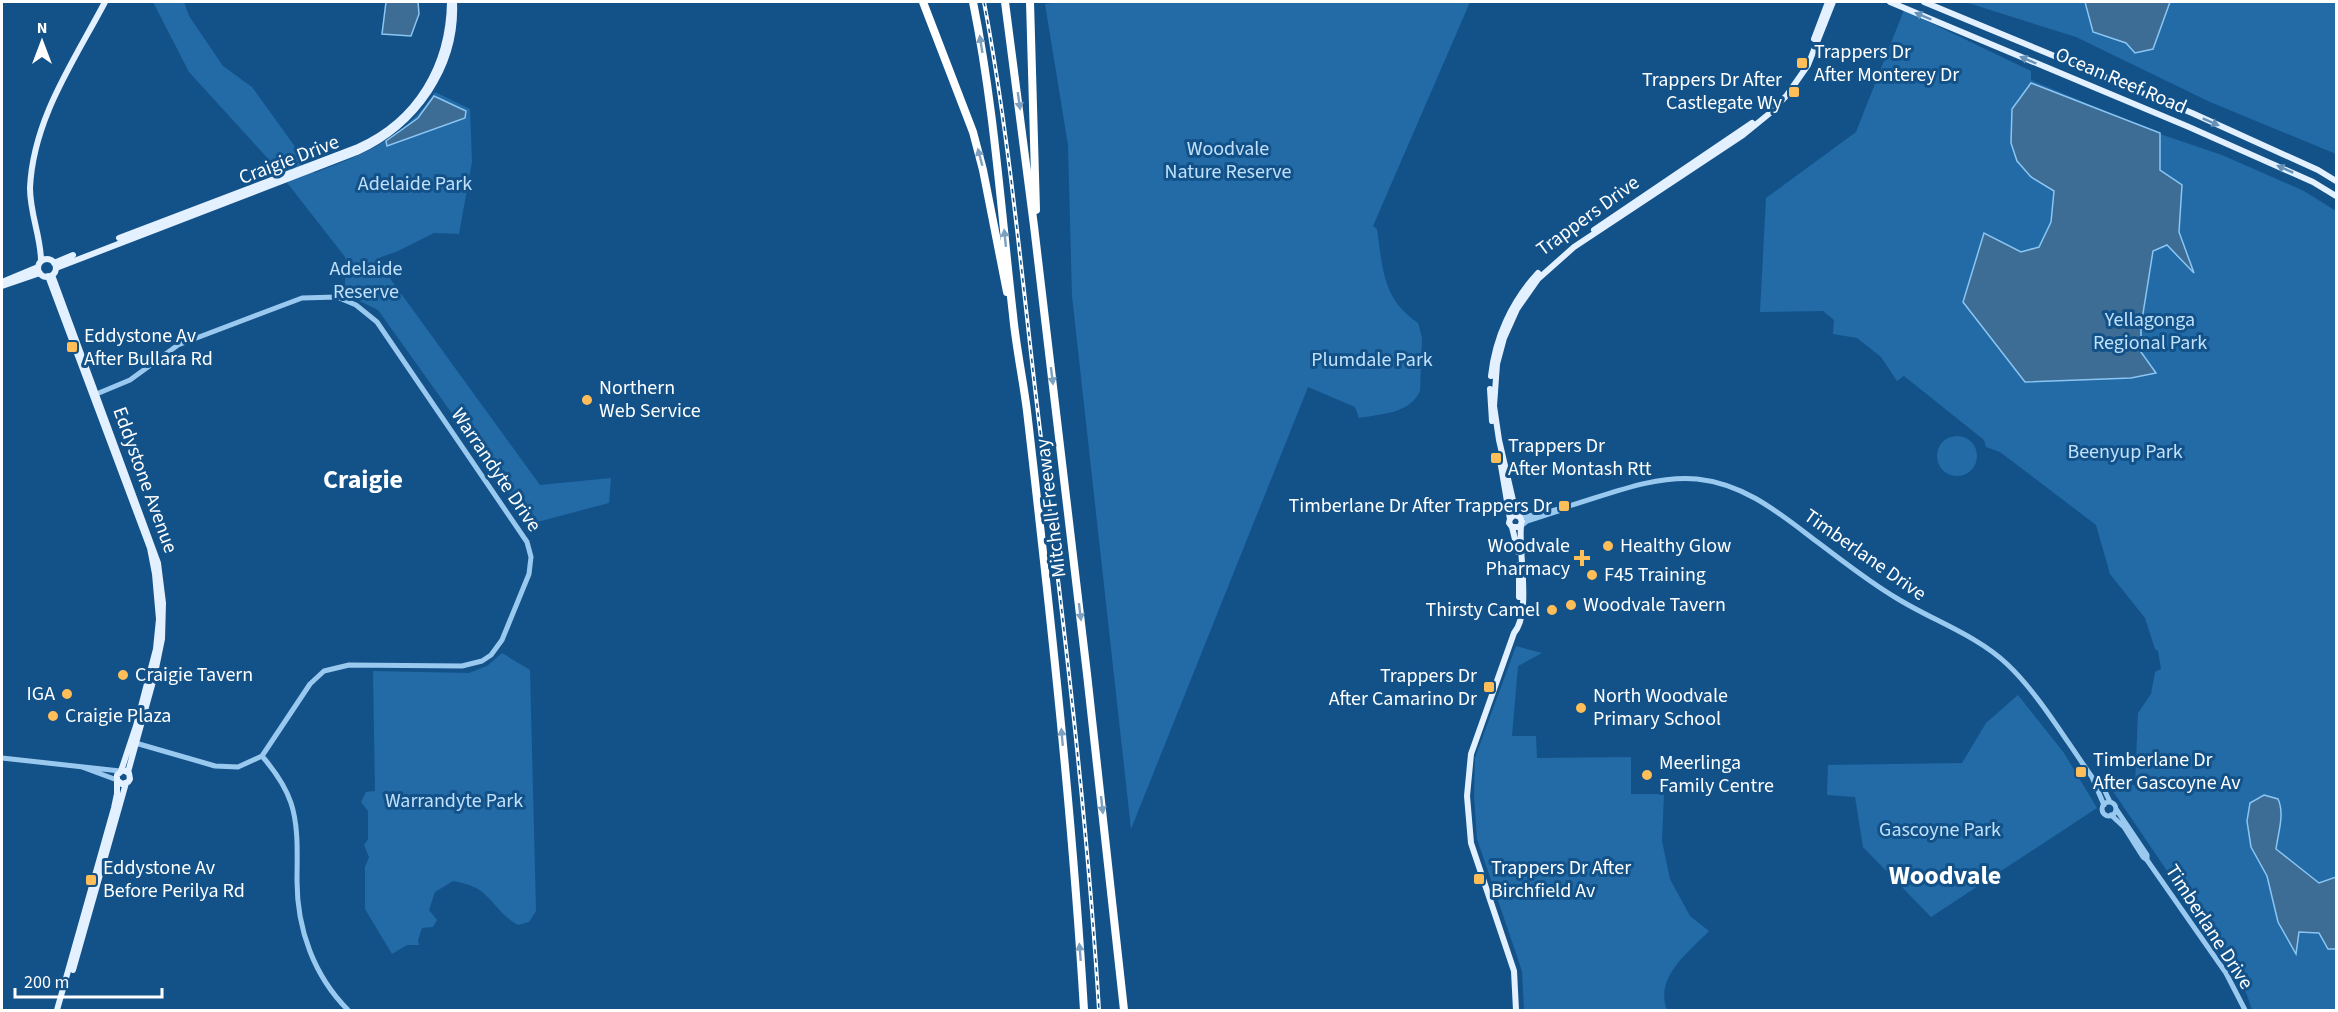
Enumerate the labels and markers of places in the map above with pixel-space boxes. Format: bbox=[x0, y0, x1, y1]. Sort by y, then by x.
place label: Trappers Dr After Monterey Dr bbox=[1814, 38, 1959, 89]
marker: Trappers Dr After Monterey Dr bbox=[1795, 56, 1809, 70]
place label: Trappers Dr After Castlegate Wy bbox=[1642, 66, 1783, 117]
marker: Trappers Dr After Castlegate Wy bbox=[1787, 85, 1801, 99]
place label: Eddystone Av After Bullara Rd bbox=[84, 322, 213, 373]
marker: Eddystone Av After Bullara Rd bbox=[65, 340, 79, 354]
place label: Northern Web Service bbox=[599, 374, 701, 425]
marker: Northern Web Service bbox=[580, 393, 594, 407]
place label: Trappers Dr After Montash Rtt bbox=[1508, 432, 1652, 483]
marker: Trappers Dr After Montash Rtt bbox=[1489, 451, 1503, 465]
place label: Timberlane Dr After Trappers Dr bbox=[1289, 492, 1552, 520]
marker: Timberlane Dr After Trappers Dr bbox=[1557, 499, 1571, 513]
place label: Woodvale Pharmacy bbox=[1486, 532, 1571, 583]
place label: Healthy Glow bbox=[1620, 532, 1731, 560]
marker: Healthy Glow bbox=[1601, 539, 1615, 553]
marker: Woodvale Pharmacy bbox=[1575, 551, 1589, 565]
place label: F45 Training bbox=[1604, 561, 1706, 589]
marker: F45 Training bbox=[1585, 568, 1599, 582]
place label: Woodvale Tavern bbox=[1583, 591, 1726, 619]
place label: Thirsty Camel bbox=[1425, 596, 1540, 624]
marker: Woodvale Tavern bbox=[1564, 598, 1578, 612]
marker: Thirsty Camel bbox=[1545, 603, 1559, 617]
place label: Craigie Tavern bbox=[135, 661, 253, 689]
place label: Trappers Dr After Camarino Dr bbox=[1329, 662, 1477, 713]
marker: Craigie Tavern bbox=[116, 668, 130, 682]
place label: IGA bbox=[27, 680, 55, 708]
marker: Trappers Dr After Camarino Dr bbox=[1482, 680, 1496, 694]
place label: North Woodvale Primary School bbox=[1593, 682, 1728, 733]
marker: IGA bbox=[60, 687, 74, 701]
marker: North Woodvale Primary School bbox=[1574, 701, 1588, 715]
place label: Craigie Plaza bbox=[65, 702, 171, 730]
marker: Craigie Plaza bbox=[46, 709, 60, 723]
place label: Timberlane Dr After Gascoyne Av bbox=[2093, 746, 2241, 797]
place label: Meerlinga Family Centre bbox=[1659, 749, 1774, 800]
marker: Timberlane Dr After Gascoyne Av bbox=[2074, 765, 2088, 779]
marker: Meerlinga Family Centre bbox=[1640, 768, 1654, 782]
place label: Eddystone Av Before Perilya Rd bbox=[103, 854, 245, 905]
place label: Trappers Dr After Birchfield Av bbox=[1491, 854, 1631, 905]
marker: Trappers Dr After Birchfield Av bbox=[1472, 872, 1486, 886]
marker: Eddystone Av Before Perilya Rd bbox=[84, 873, 98, 887]

